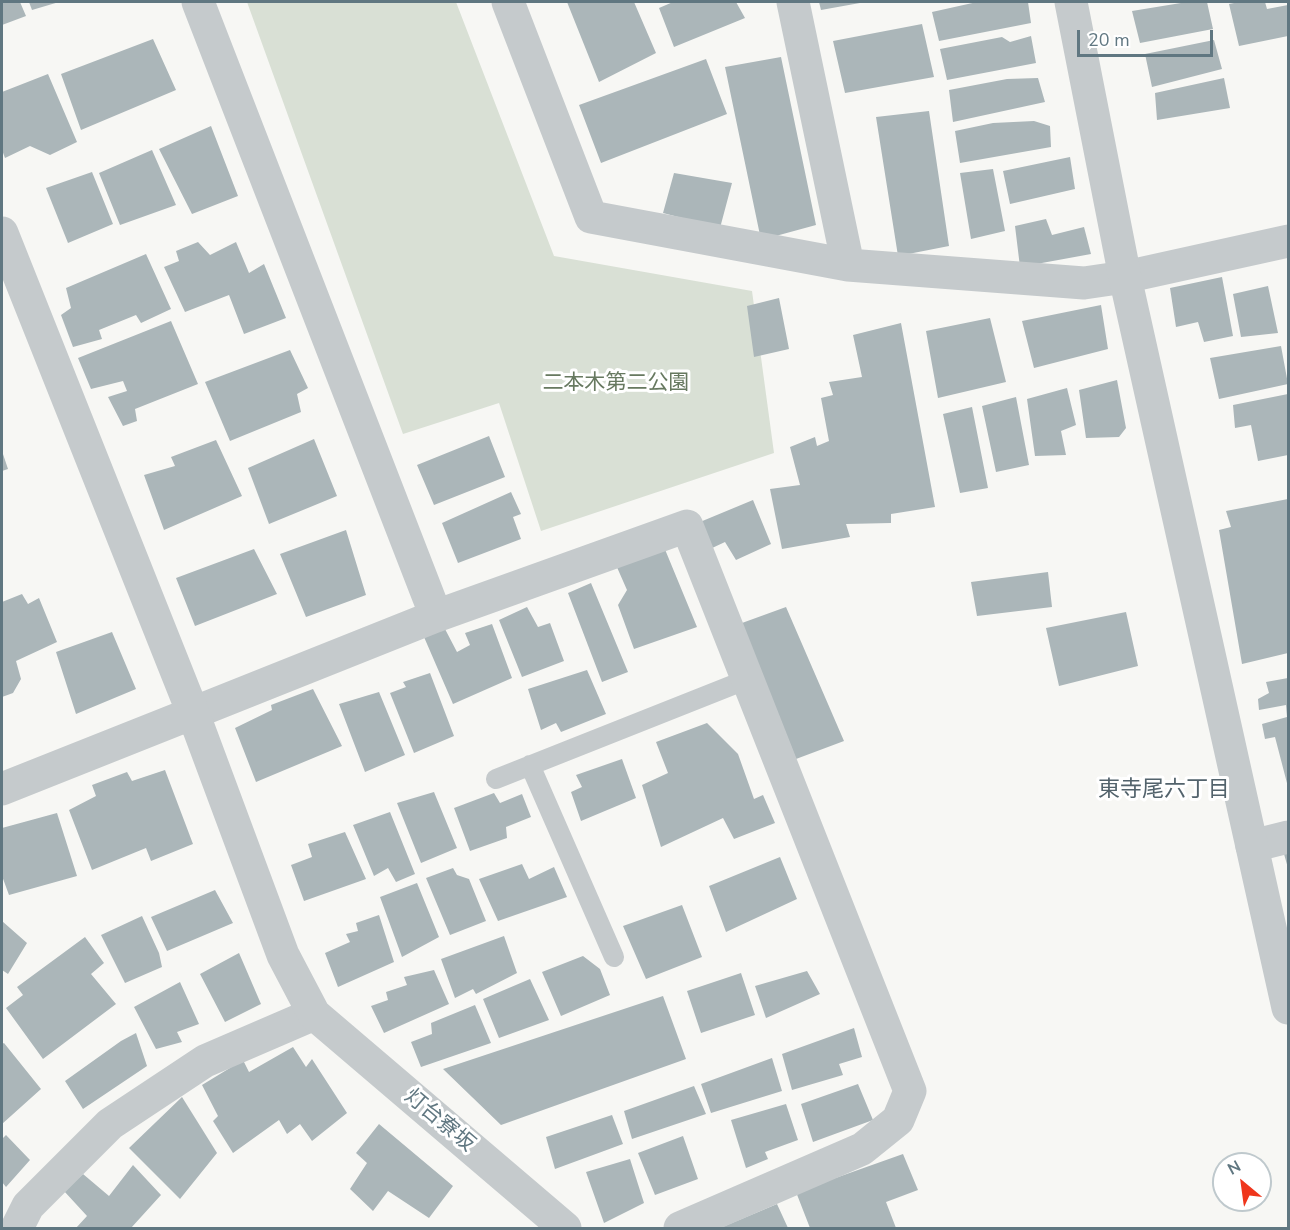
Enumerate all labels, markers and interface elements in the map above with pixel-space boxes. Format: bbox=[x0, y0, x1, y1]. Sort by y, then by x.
scale bar bbox=[1080, 18, 1216, 56]
text: 20 m bbox=[1088, 28, 1130, 52]
park label: 二本木第二公園 bbox=[543, 371, 689, 397]
district label: 東寺尾六丁目 bbox=[1098, 778, 1230, 804]
street label: 灯台寮坂 bbox=[399, 1084, 479, 1158]
north arrow bbox=[1212, 1152, 1272, 1212]
text: N bbox=[1224, 1155, 1245, 1181]

